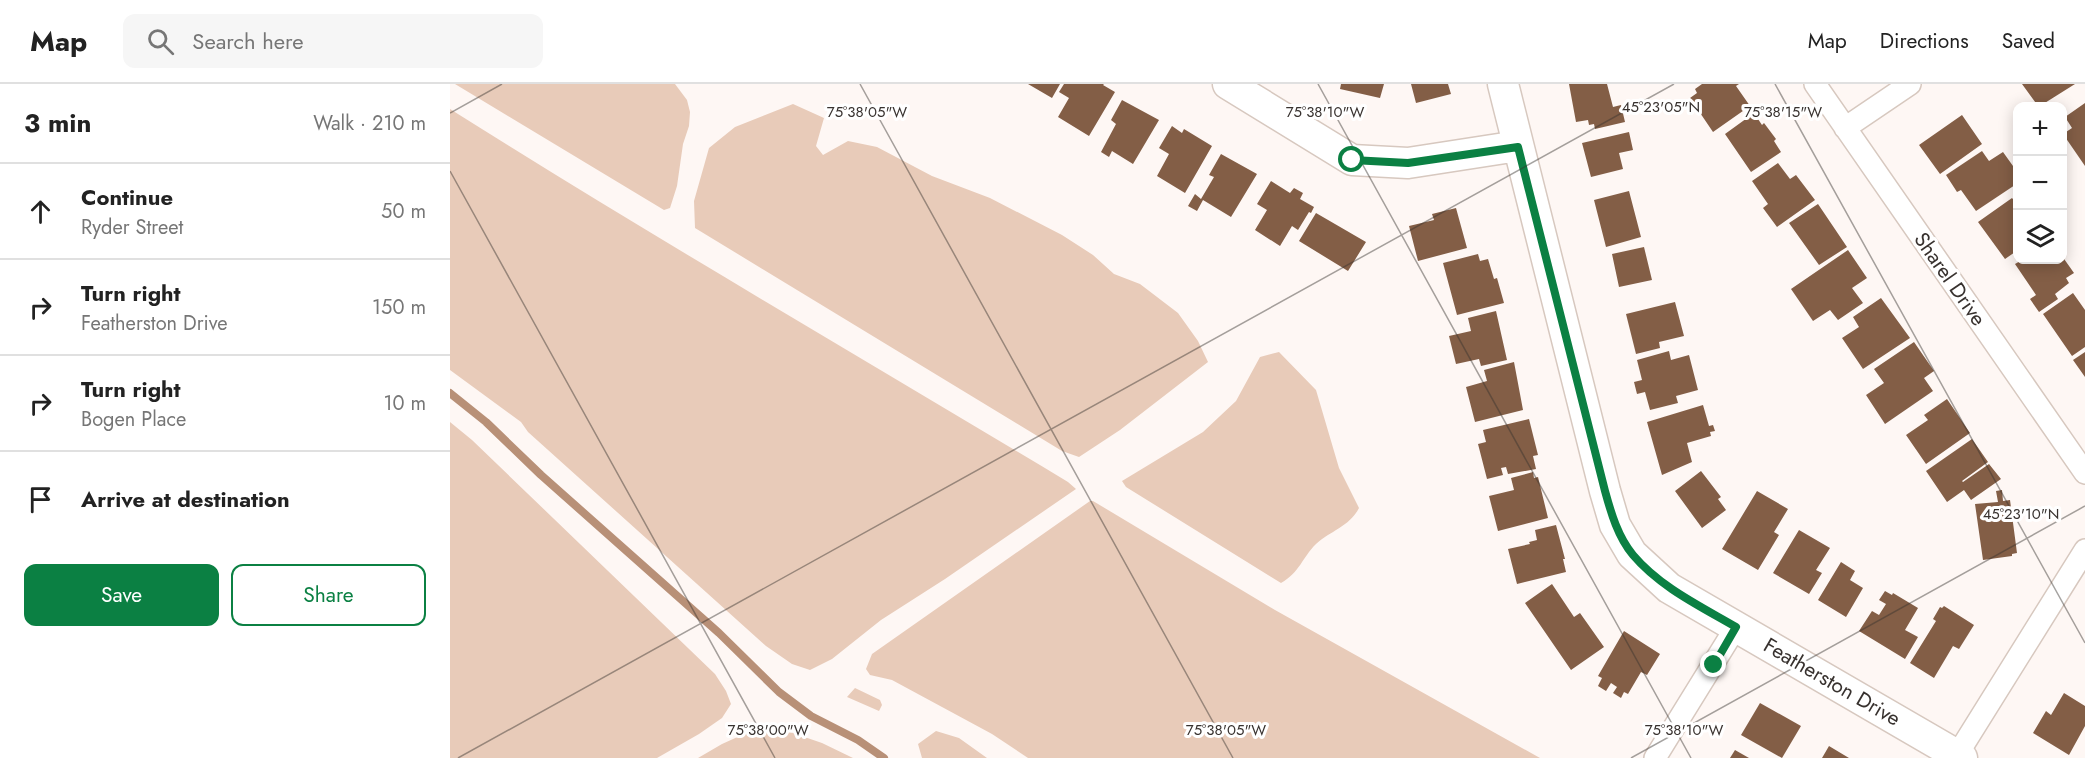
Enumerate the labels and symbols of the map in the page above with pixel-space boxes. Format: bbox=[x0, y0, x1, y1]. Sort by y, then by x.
text: 45°23'05"N bbox=[1622, 96, 1700, 118]
text: 75°38'05"W bbox=[827, 101, 907, 123]
text: 75°38'10"W bbox=[1286, 101, 1365, 123]
text: 75°38'15"W bbox=[1744, 101, 1822, 123]
route start bbox=[1338, 146, 1364, 172]
street label: Sharel Drive bbox=[1907, 226, 1993, 332]
text: 45°23'10"N bbox=[1983, 503, 2059, 525]
street label: Featherston Drive bbox=[1758, 631, 1906, 734]
route end bbox=[1700, 651, 1726, 677]
text: 75°38'00"W bbox=[728, 719, 809, 741]
text: 75°38'05"W bbox=[1186, 719, 1266, 741]
text: 75°38'10"W bbox=[1645, 719, 1724, 741]

